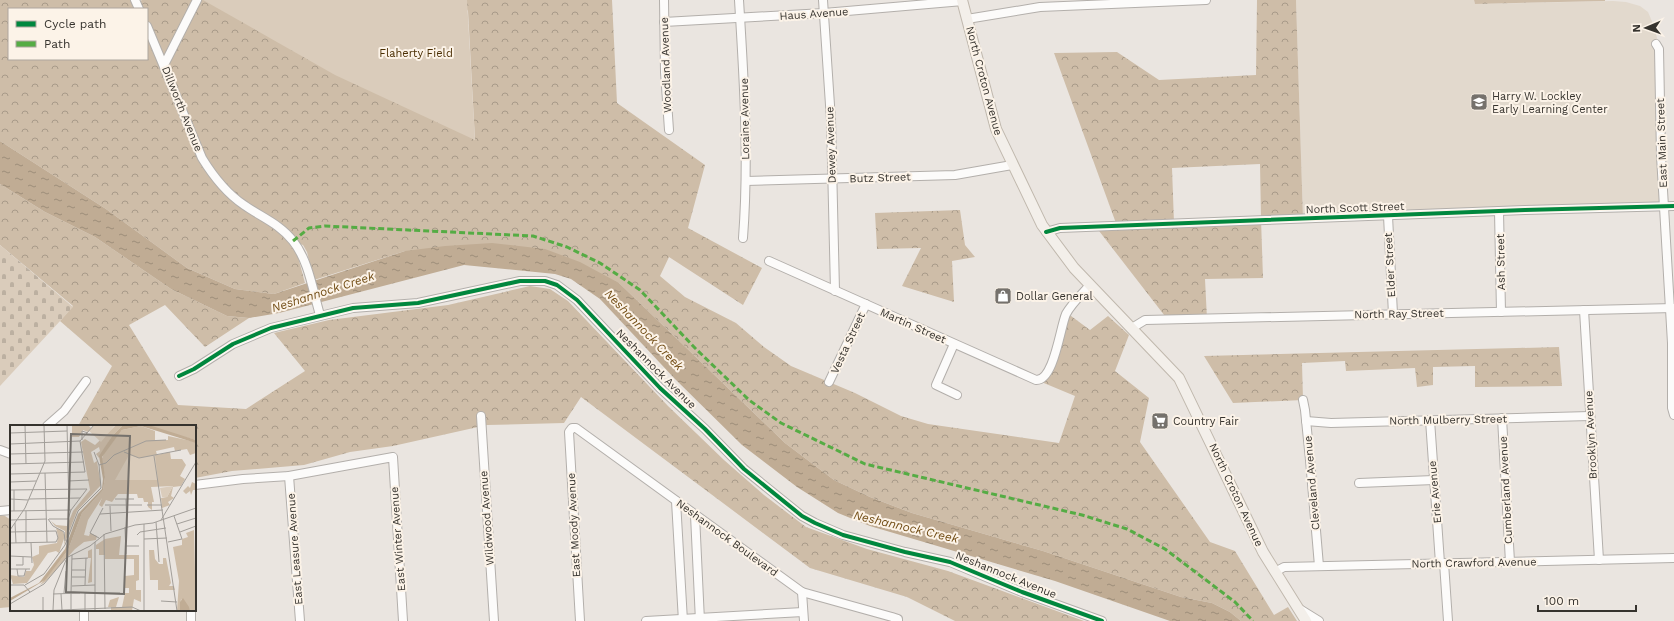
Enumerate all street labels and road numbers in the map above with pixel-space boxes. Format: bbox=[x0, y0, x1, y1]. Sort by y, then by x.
street label: Haus Avenue bbox=[779, 5, 849, 23]
street label: Woodland Avenue bbox=[658, 17, 674, 113]
street label: North Croton Avenue bbox=[963, 25, 1005, 137]
street label: Dillworth Avenue bbox=[159, 64, 205, 154]
street label: Loraine Avenue bbox=[738, 78, 752, 160]
street label: East Main Street bbox=[1654, 98, 1670, 188]
street label: Dewey Avenue bbox=[823, 106, 839, 184]
street label: Butz Street bbox=[849, 170, 911, 186]
street label: North Scott Street bbox=[1305, 200, 1405, 216]
street label: Elder Street bbox=[1382, 232, 1398, 298]
street label: Ash Street bbox=[1494, 233, 1508, 290]
street label: Martin Street bbox=[878, 306, 948, 347]
street label: North Ray Street bbox=[1354, 307, 1444, 321]
street label: Vesta Street bbox=[828, 310, 868, 376]
street label: Neshannock Avenue bbox=[613, 326, 699, 412]
street label: Brooklyn Avenue bbox=[1582, 390, 1600, 480]
street label: North Mulberry Street bbox=[1389, 412, 1507, 428]
street label: Cleveland Avenue bbox=[1301, 435, 1323, 531]
street label: Cumberland Avenue bbox=[1497, 436, 1515, 544]
street label: North Croton Avenue bbox=[1206, 441, 1266, 549]
street label: Erie Avenue bbox=[1426, 460, 1444, 524]
street label: Wildwood Avenue bbox=[477, 470, 497, 566]
street label: East Moody Avenue bbox=[565, 473, 583, 577]
street label: East Winter Avenue bbox=[388, 486, 408, 592]
street label: East Leasure Avenue bbox=[285, 493, 305, 605]
street label: Neshannock Boulevard bbox=[674, 497, 780, 579]
street label: Neshannock Avenue bbox=[954, 549, 1058, 601]
street label: North Crawford Avenue bbox=[1411, 555, 1537, 571]

